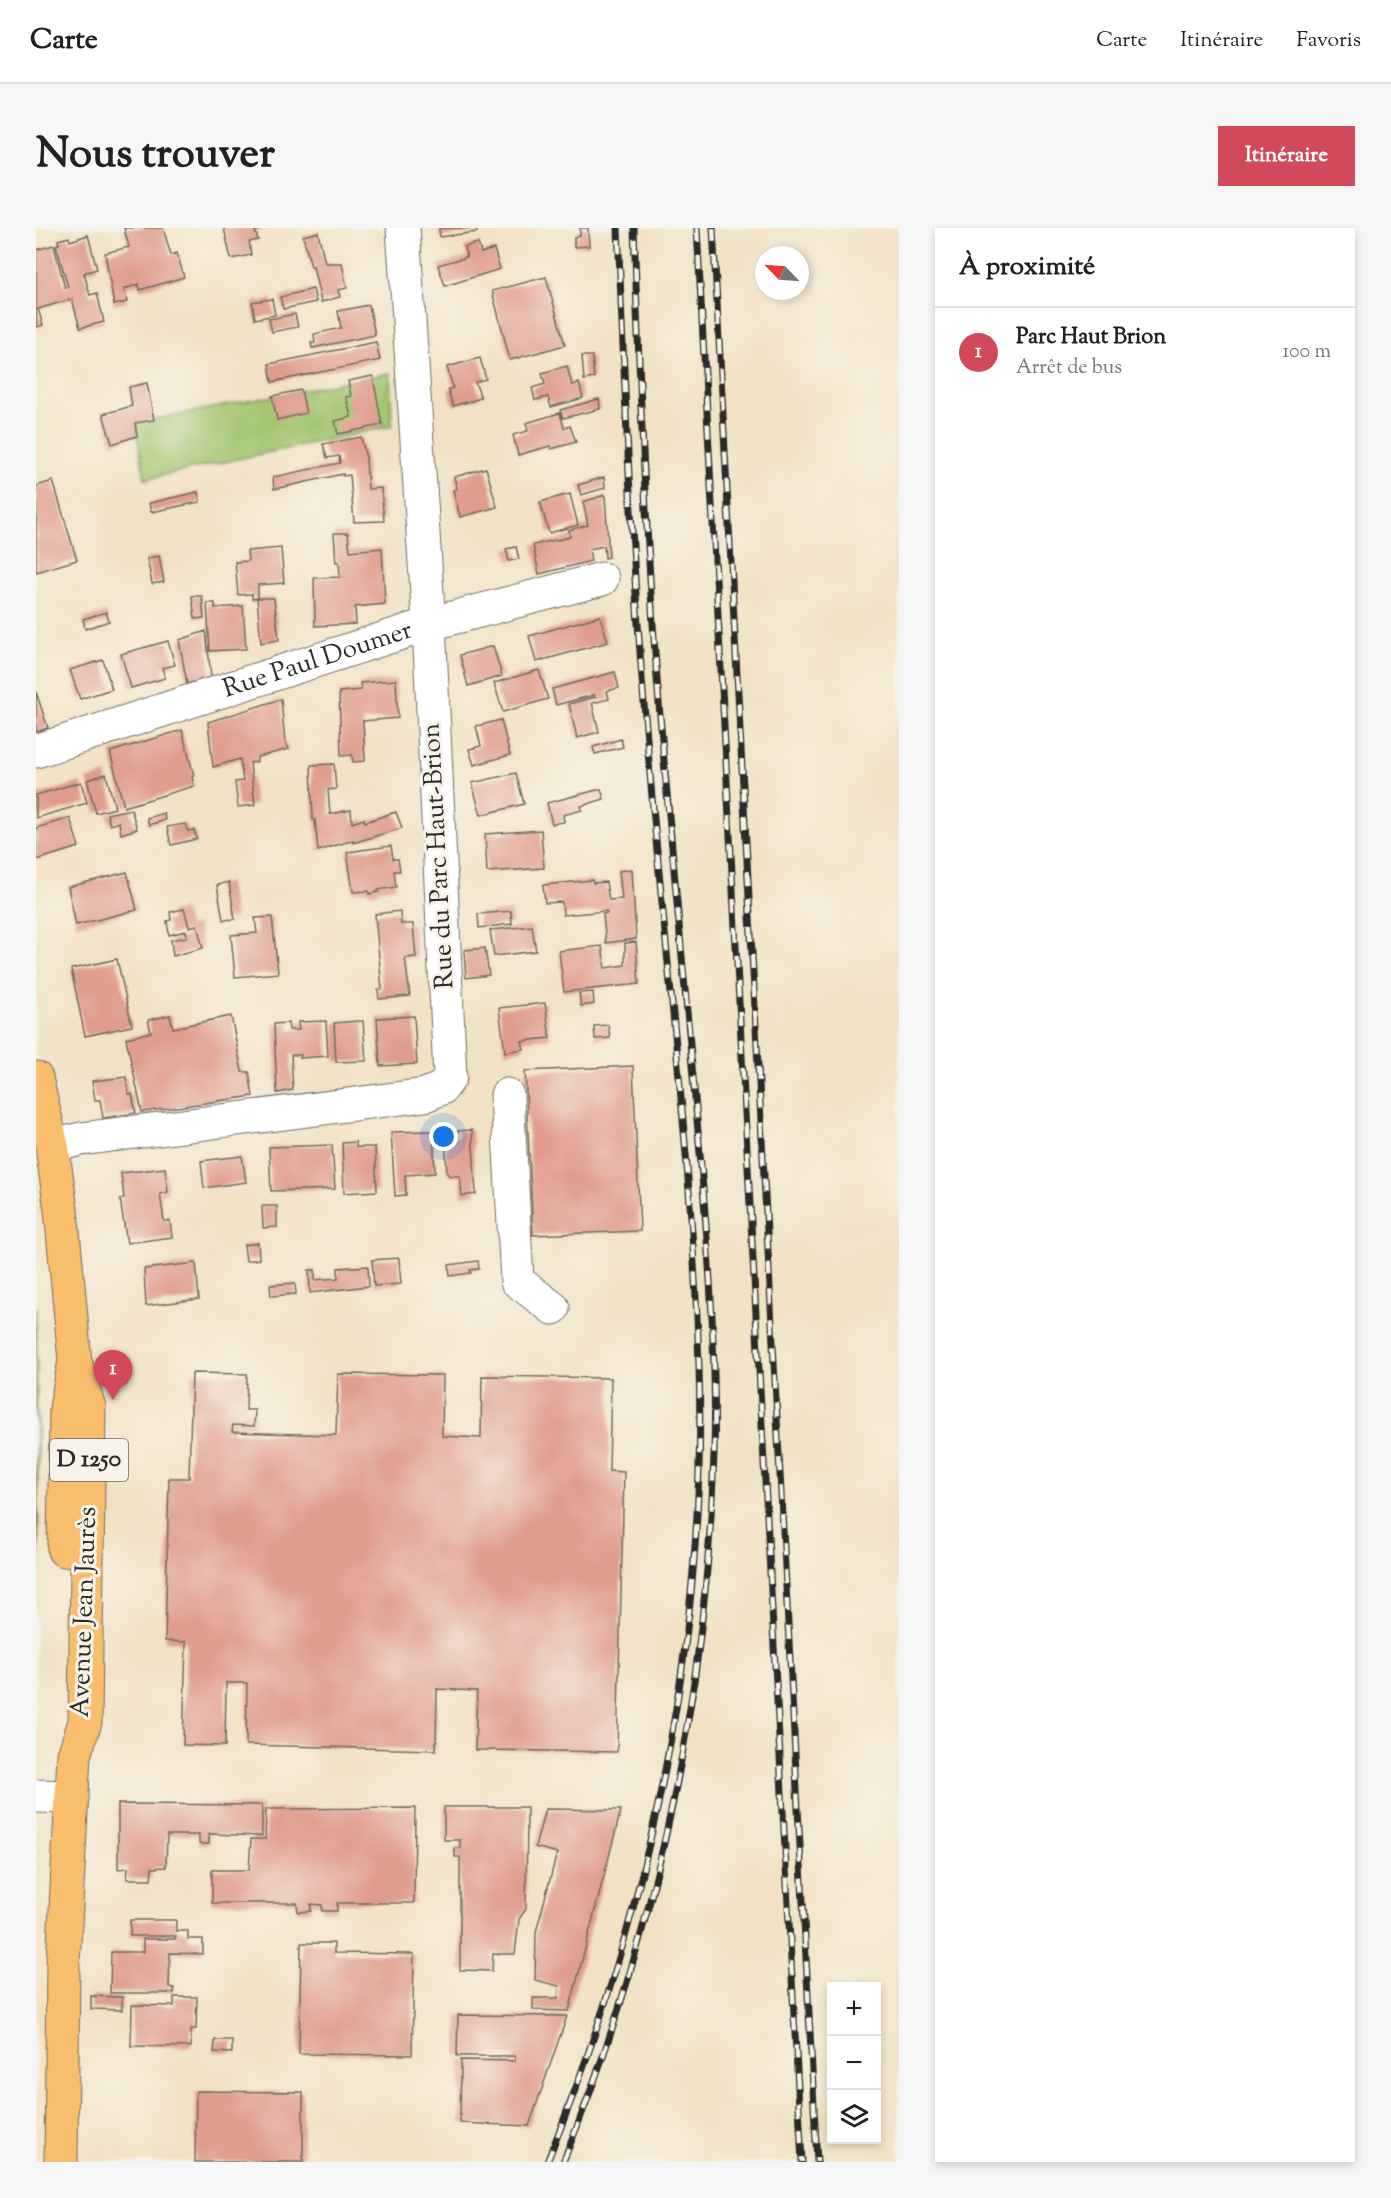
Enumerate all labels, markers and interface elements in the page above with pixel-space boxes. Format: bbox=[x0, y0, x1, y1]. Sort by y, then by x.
text: Carte bbox=[30, 21, 98, 61]
text: Carte bbox=[1096, 26, 1147, 56]
text: Itinéraire bbox=[1180, 26, 1263, 56]
text: Favoris bbox=[1296, 26, 1361, 56]
text: Nous trouver bbox=[36, 126, 275, 186]
button: Itinéraire bbox=[1218, 126, 1355, 186]
north arrow bbox=[755, 246, 809, 300]
text: À proximité bbox=[959, 249, 1095, 286]
text: Parc Haut Brion bbox=[1016, 322, 1166, 354]
text: 1 bbox=[975, 338, 982, 367]
text: 100 m bbox=[1282, 338, 1331, 367]
text: Arrêt de bus bbox=[1016, 354, 1122, 383]
street label: Rue Paul Doumer bbox=[218, 612, 417, 708]
street label: Rue du Parc Haut-Brion bbox=[414, 722, 464, 990]
your location bbox=[429, 1122, 458, 1151]
pin: 1 bbox=[94, 1350, 133, 1400]
road number: D 1250 bbox=[50, 1439, 128, 1481]
street label: Avenue Jean Jaurès bbox=[63, 1506, 107, 1718]
map controls bbox=[827, 1982, 881, 2144]
button: + bbox=[827, 1982, 881, 2036]
button: − bbox=[827, 2036, 881, 2090]
button: layers bbox=[827, 2090, 881, 2144]

